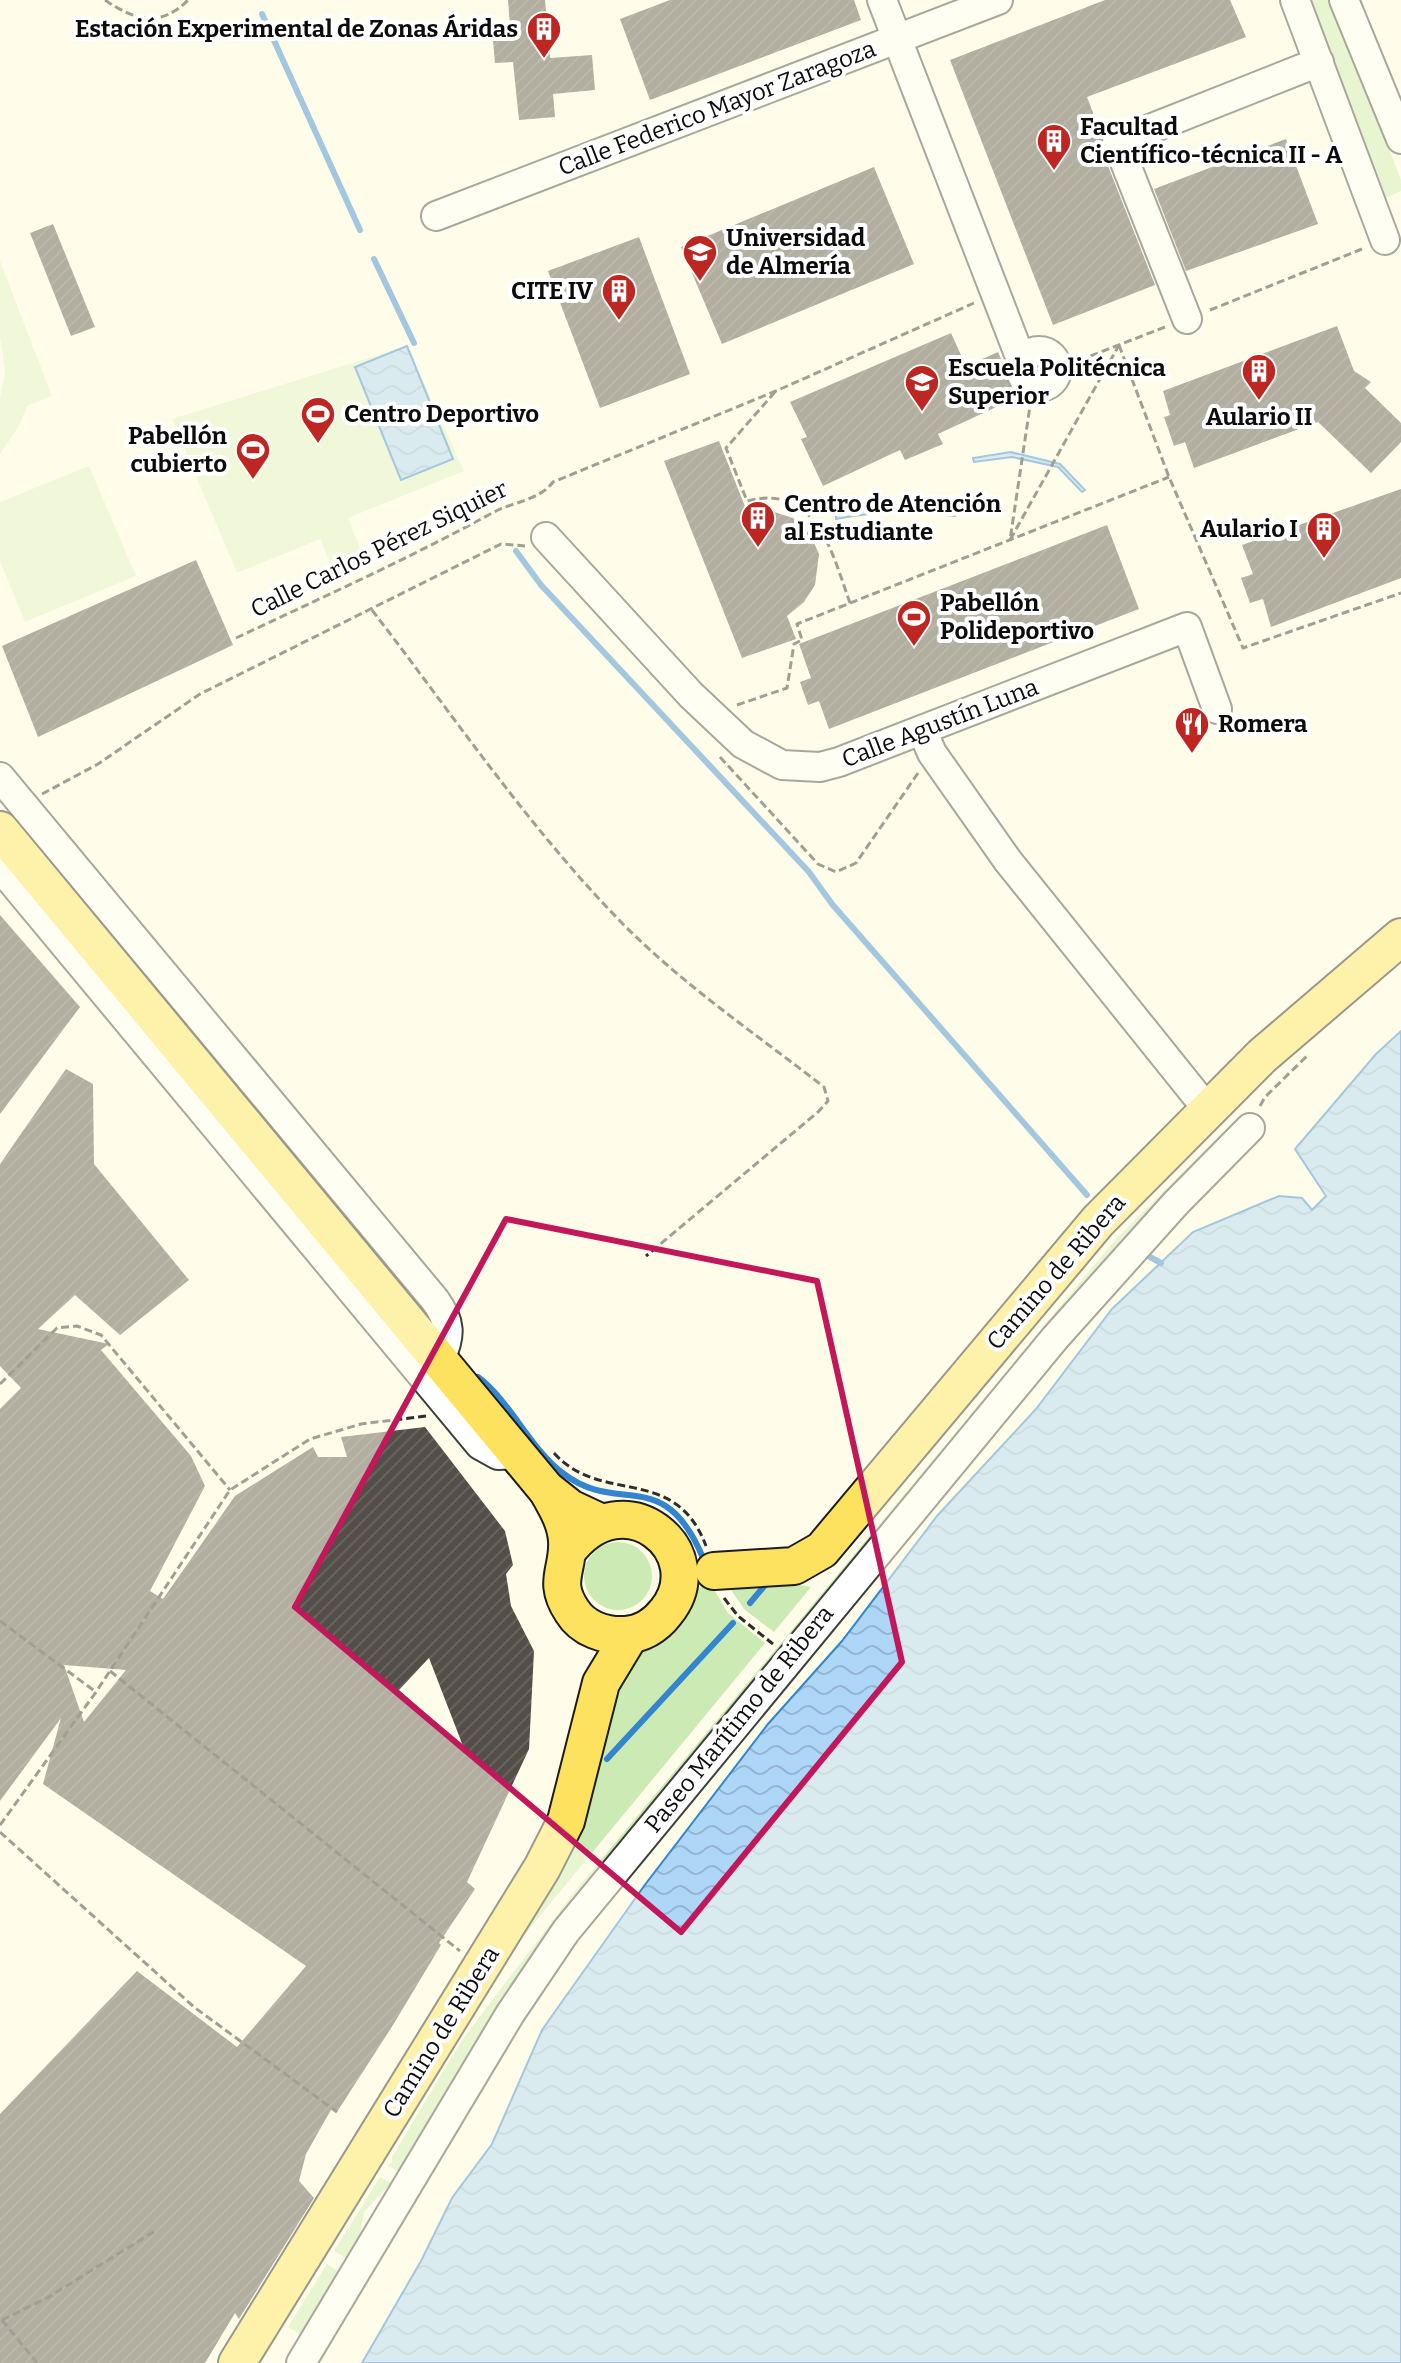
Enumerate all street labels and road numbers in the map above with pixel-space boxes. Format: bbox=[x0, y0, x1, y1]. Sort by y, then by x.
street label: Calle Federico Mayor Zaragoza bbox=[554, 34, 880, 182]
street label: Calle Carlos Pérez Siquier bbox=[246, 474, 512, 623]
street label: Calle Agustín Luna bbox=[838, 673, 1042, 773]
street label: Camino de Ribera bbox=[981, 1189, 1131, 1355]
street label: Paseo Marítimo de Ribera bbox=[639, 1600, 839, 1838]
street label: Camino de Ribera bbox=[377, 1941, 505, 2123]

